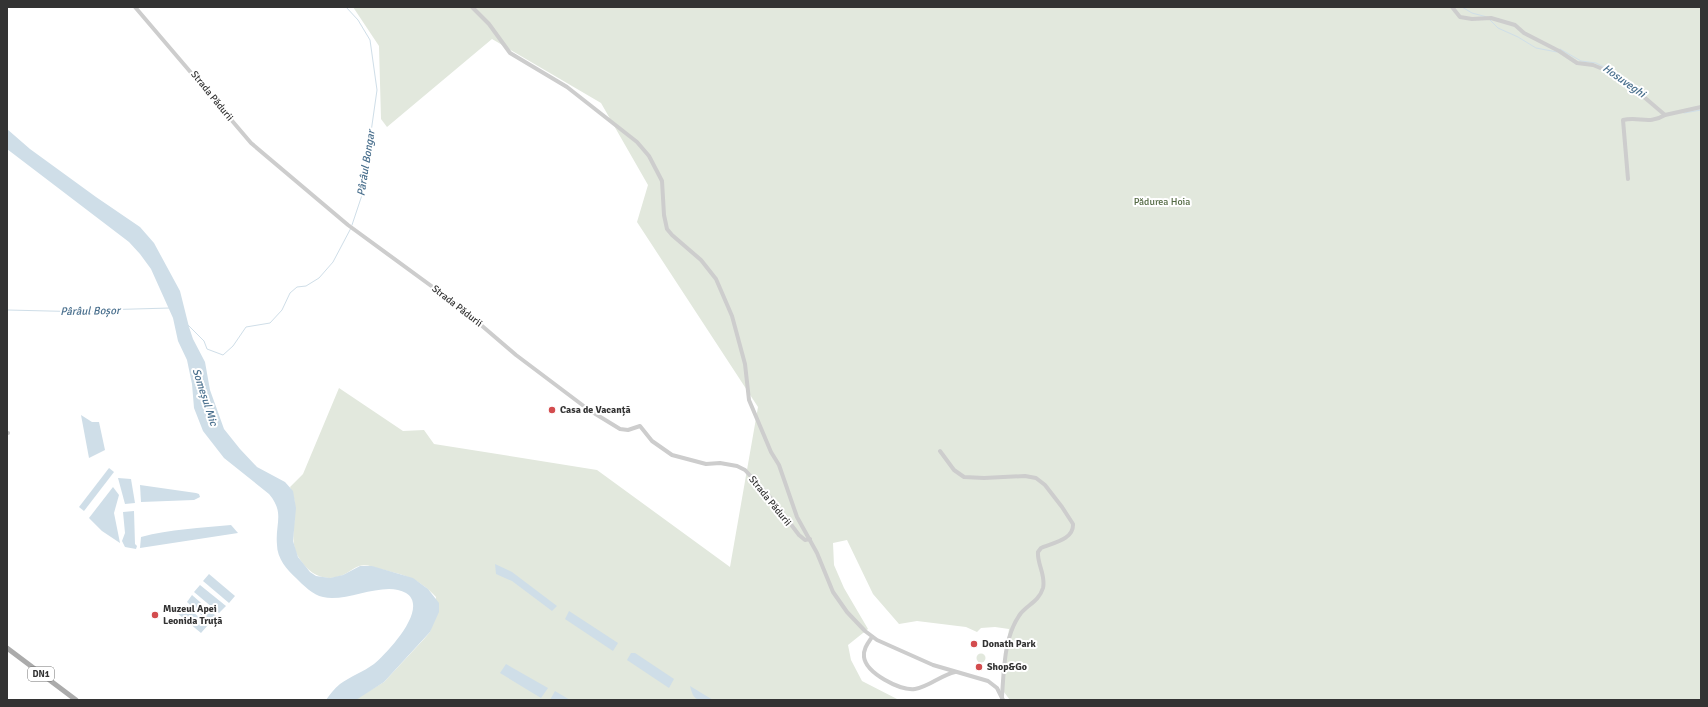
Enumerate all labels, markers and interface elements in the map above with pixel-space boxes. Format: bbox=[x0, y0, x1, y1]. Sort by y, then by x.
water label: Hosuveghi bbox=[1600, 62, 1649, 101]
street label: Strada Pădurii bbox=[188, 69, 236, 123]
water label: Pârâul Bongar bbox=[354, 127, 378, 197]
park label: Pădurea Hoia bbox=[1134, 196, 1190, 208]
street label: Strada Pădurii bbox=[429, 283, 485, 329]
water label: Pârâul Boșor bbox=[60, 304, 122, 318]
water label: Someșul Mic bbox=[190, 367, 221, 428]
place label: Casa de Vacanță bbox=[560, 404, 631, 416]
marker: Casa de Vacanță bbox=[547, 405, 557, 415]
street label: Strada Pădurii bbox=[746, 474, 794, 528]
place label: Muzeul Apei Leonida Truță bbox=[163, 603, 222, 627]
marker: Muzeul Apei Leonida Truță bbox=[150, 610, 160, 620]
place label: Donath Park bbox=[982, 638, 1037, 650]
marker: Donath Park bbox=[969, 639, 979, 649]
place label: Shop&Go bbox=[987, 661, 1027, 673]
marker: Shop&Go bbox=[974, 662, 984, 672]
road number: DN1 bbox=[28, 667, 54, 681]

